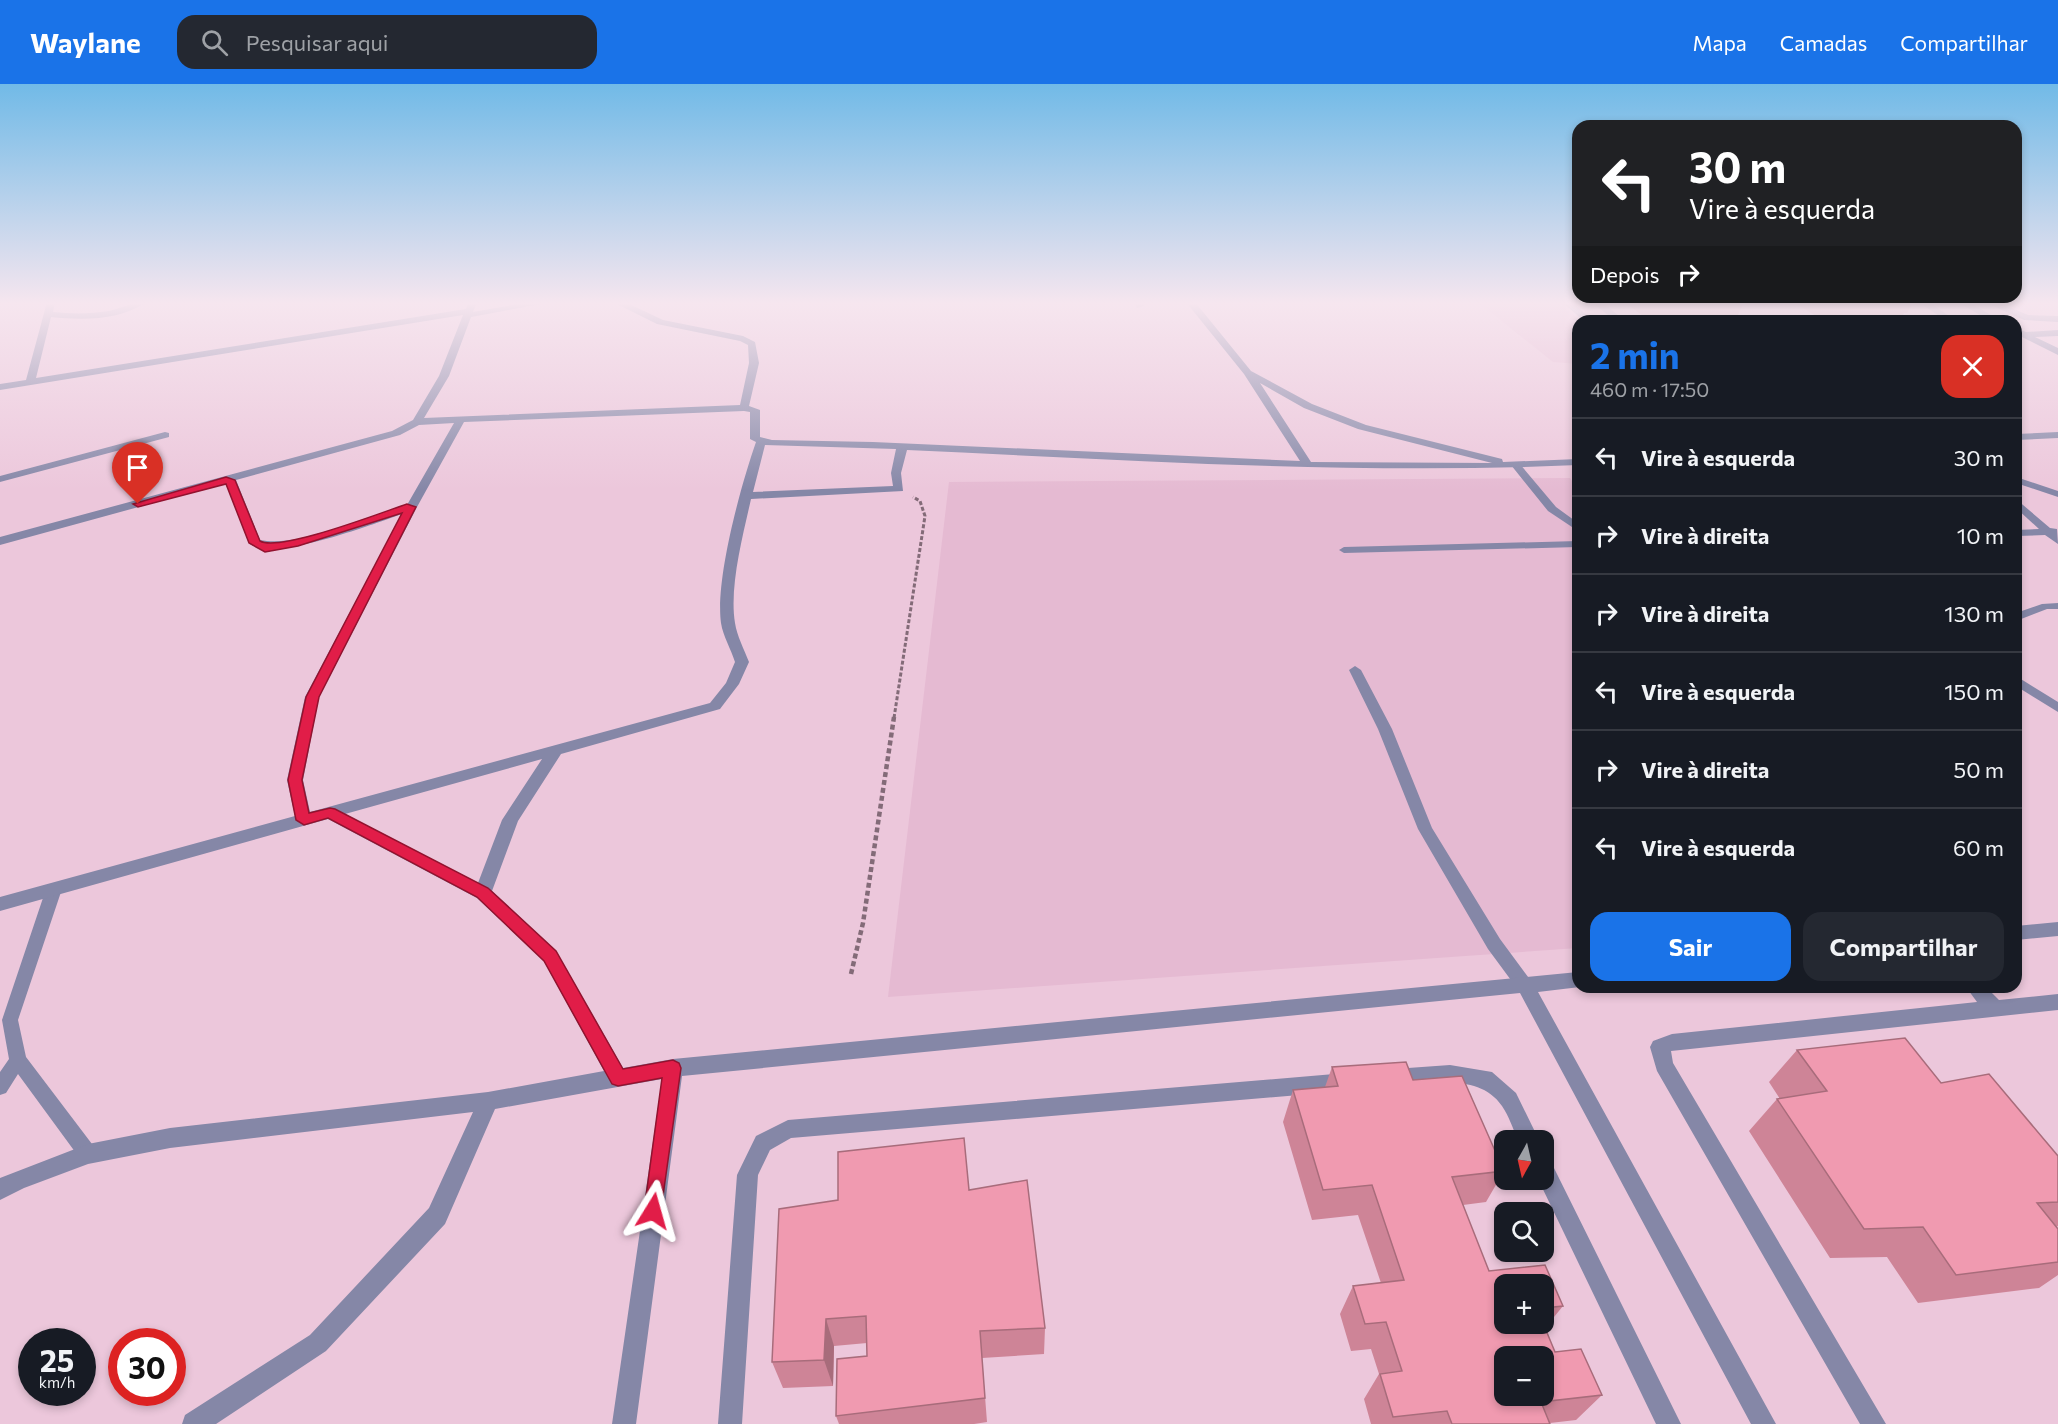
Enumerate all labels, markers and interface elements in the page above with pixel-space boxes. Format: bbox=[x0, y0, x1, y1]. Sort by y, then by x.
search box bbox=[177, 15, 597, 69]
text: Waylane bbox=[30, 25, 141, 59]
icon: search bbox=[198, 26, 231, 59]
text: Pesquisar aqui bbox=[246, 29, 389, 56]
text: Mapa bbox=[1693, 30, 1747, 55]
text: Camadas bbox=[1780, 30, 1867, 55]
text: Compartilhar bbox=[1900, 30, 2028, 55]
text: 30 m bbox=[1689, 140, 1786, 192]
icon: left bbox=[1590, 144, 1668, 222]
text: Vire à esquerda bbox=[1689, 192, 1875, 225]
icon: right bbox=[1672, 258, 1705, 291]
text: Depois bbox=[1590, 261, 1660, 288]
text: 2 min bbox=[1590, 332, 1680, 376]
button: close bbox=[1941, 335, 2004, 398]
text: 460 m · 17:50 bbox=[1590, 377, 1709, 401]
icon: left bbox=[1590, 441, 1623, 474]
pin bbox=[112, 442, 163, 504]
text: Vire à esquerda bbox=[1641, 444, 1795, 471]
text: 30 m bbox=[1954, 444, 2004, 471]
icon: arrive bbox=[121, 451, 154, 484]
icon: right bbox=[1590, 519, 1623, 552]
text: Vire à direita bbox=[1641, 522, 1769, 549]
text: 10 m bbox=[1957, 522, 2004, 549]
icon: right bbox=[1590, 597, 1623, 630]
text: Vire à direita bbox=[1641, 600, 1769, 627]
text: 130 m bbox=[1944, 600, 2004, 627]
icon: left bbox=[1590, 675, 1623, 708]
text: Vire à esquerda bbox=[1641, 678, 1795, 705]
text: 150 m bbox=[1944, 678, 2004, 705]
icon: right bbox=[1590, 753, 1623, 786]
text: Vire à direita bbox=[1641, 756, 1769, 783]
text: 50 m bbox=[1954, 756, 2004, 783]
icon: left bbox=[1590, 831, 1623, 864]
text: Vire à esquerda bbox=[1641, 834, 1795, 861]
text: 60 m bbox=[1953, 834, 2004, 861]
button: Sair bbox=[1590, 912, 1791, 981]
button: Compartilhar bbox=[1803, 912, 2004, 981]
north arrow bbox=[1494, 1130, 1554, 1190]
map controls bbox=[1494, 1130, 1554, 1406]
position arrow bbox=[621, 1179, 685, 1243]
button: search bbox=[1494, 1202, 1554, 1262]
button: + bbox=[1494, 1274, 1554, 1334]
speed limit sign: 30 bbox=[108, 1328, 186, 1406]
text: 25 bbox=[40, 1341, 74, 1378]
button: − bbox=[1494, 1346, 1554, 1406]
text: km/h bbox=[39, 1373, 75, 1391]

